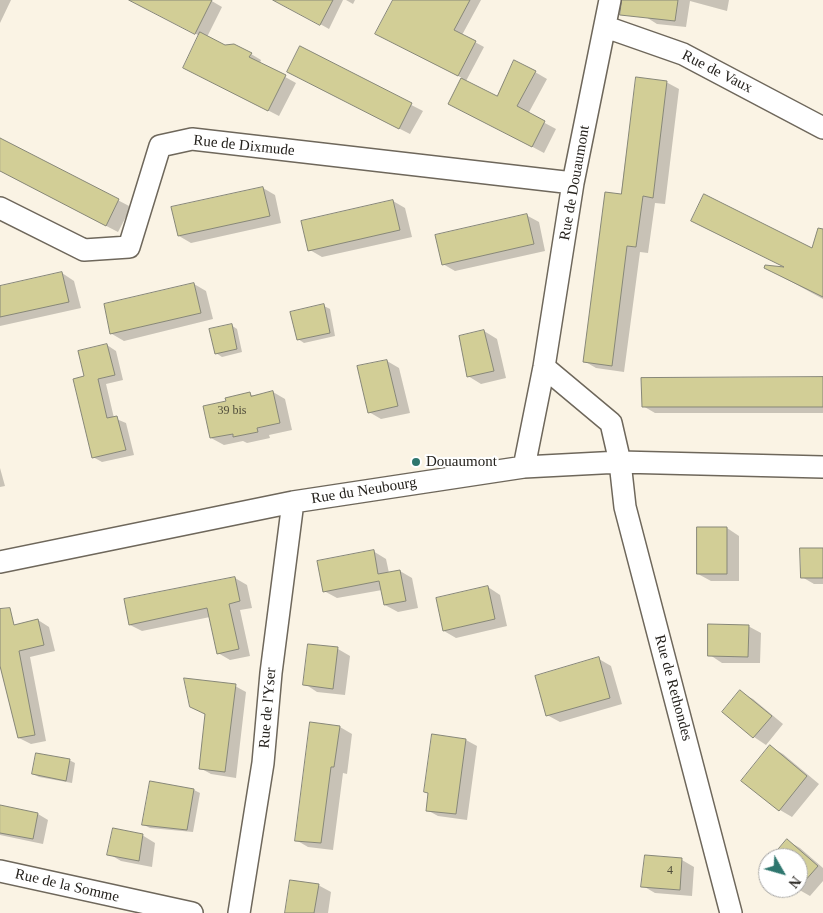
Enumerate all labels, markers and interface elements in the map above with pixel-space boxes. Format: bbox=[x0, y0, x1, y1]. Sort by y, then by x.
street label: Rue de Vaux bbox=[679, 47, 755, 97]
street label: Rue de Douaumont bbox=[556, 124, 594, 242]
street label: Rue de Dixmude bbox=[193, 132, 295, 160]
house number: 39 bis bbox=[217, 404, 247, 418]
place label: Douaumont bbox=[426, 453, 497, 471]
marker: Douaumont bbox=[410, 456, 422, 468]
street label: Rue du Neubourg bbox=[310, 474, 418, 508]
street label: Rue de Rethondes bbox=[650, 633, 696, 743]
street label: Rue de l'Yser bbox=[256, 667, 280, 749]
north arrow bbox=[758, 848, 808, 898]
house number: 4 bbox=[667, 864, 673, 878]
street label: Rue de la Somme bbox=[13, 865, 121, 907]
text: N bbox=[785, 873, 803, 891]

